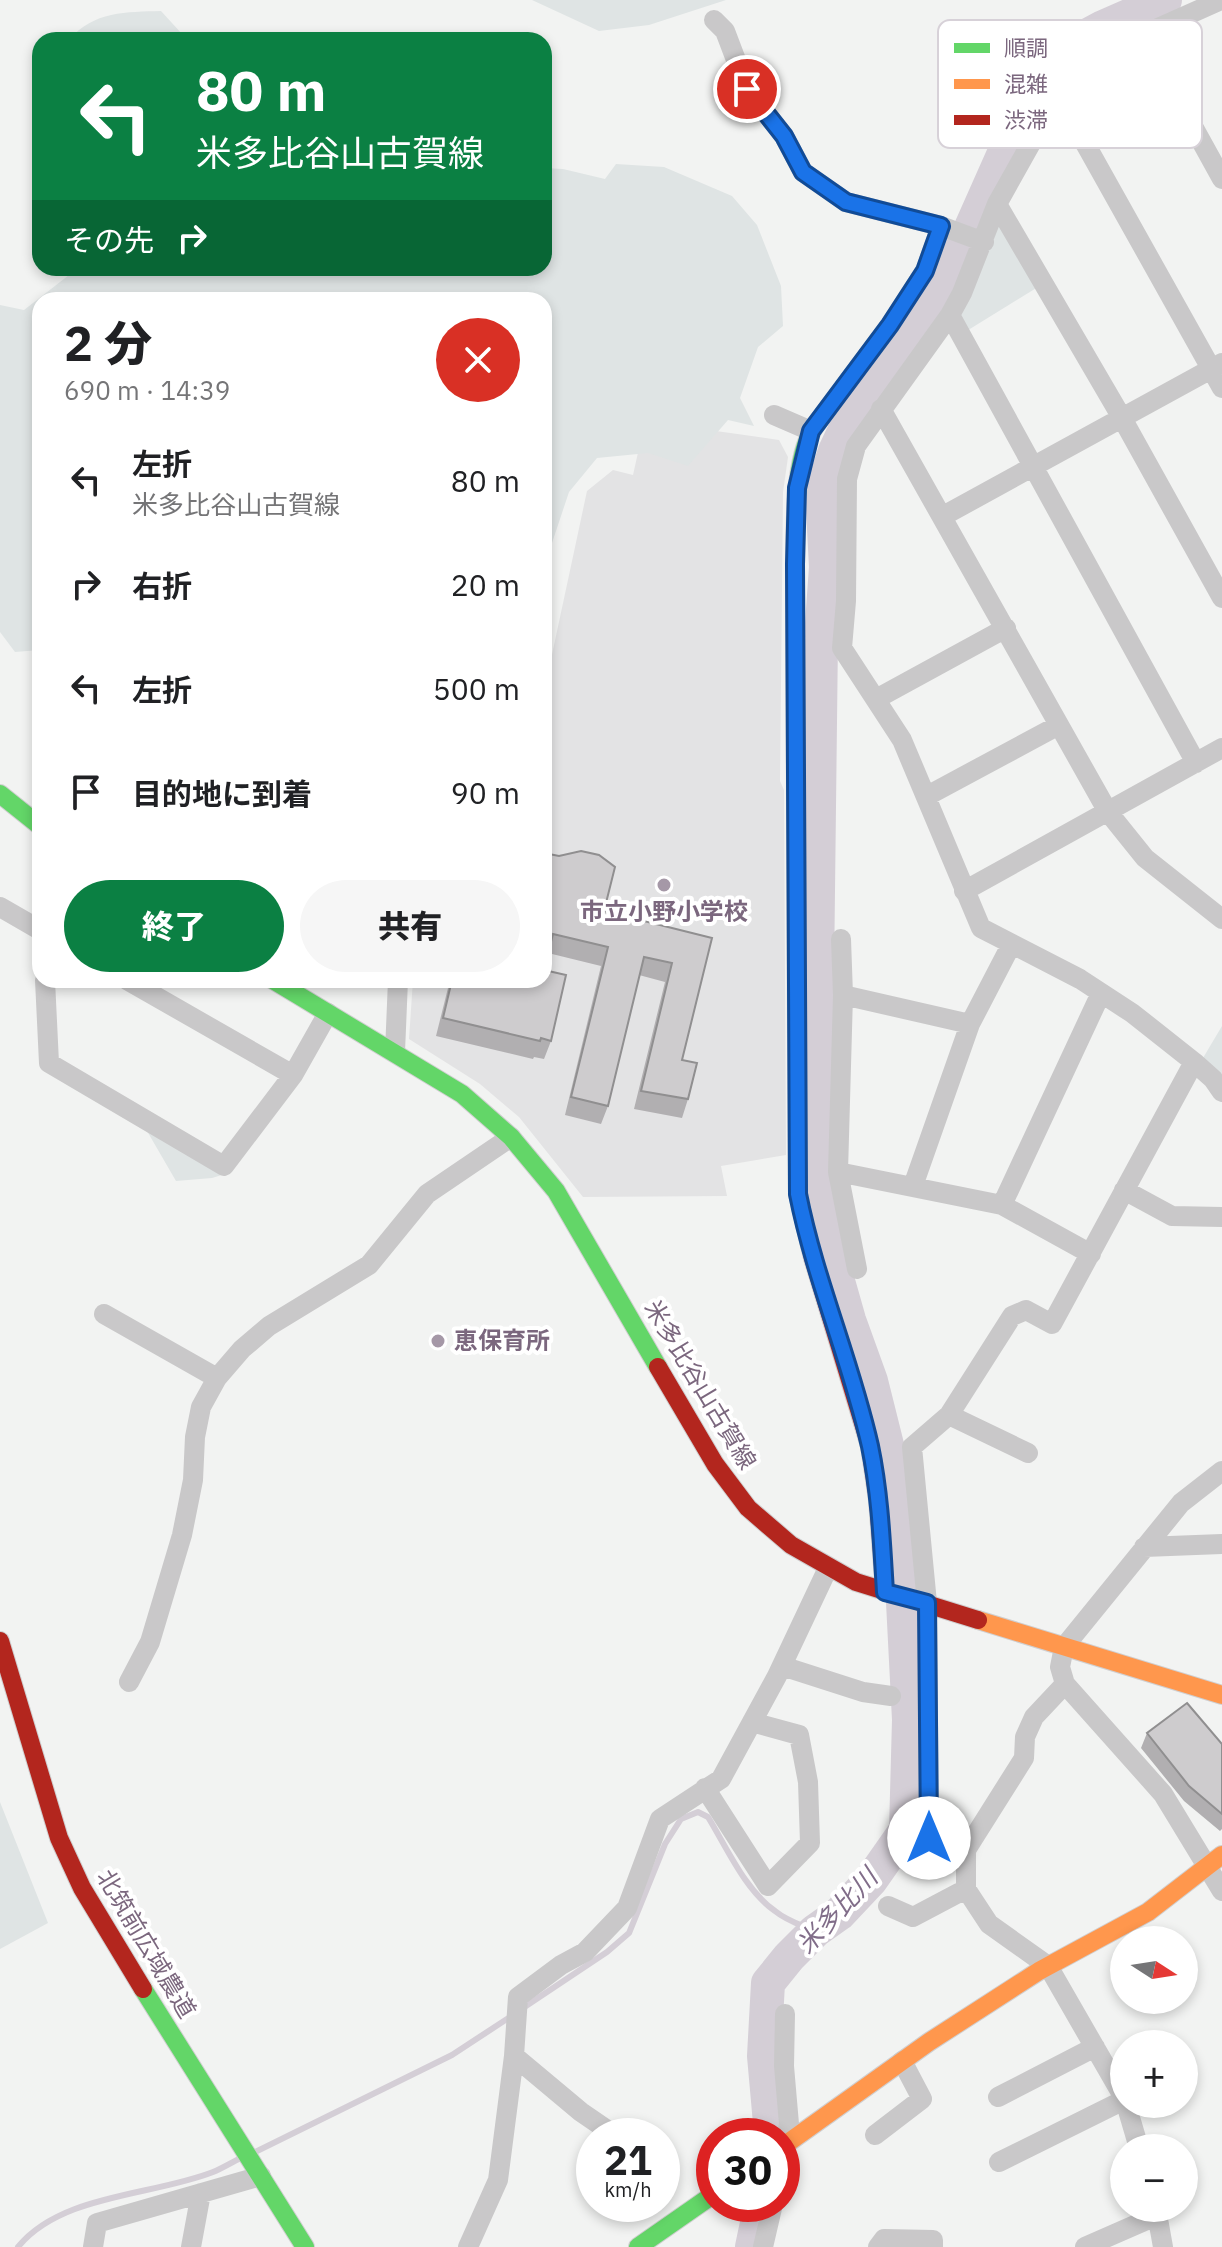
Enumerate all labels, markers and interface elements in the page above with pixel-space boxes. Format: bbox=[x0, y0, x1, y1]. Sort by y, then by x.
legend bbox=[938, 20, 1202, 148]
text: 順調 bbox=[1004, 33, 1048, 62]
text: 80 m bbox=[196, 54, 326, 126]
pin bbox=[713, 55, 781, 123]
icon: left bbox=[64, 64, 168, 168]
icon: arrive bbox=[725, 67, 769, 111]
text: 混雑 bbox=[1004, 69, 1048, 98]
text: 渋滞 bbox=[1004, 105, 1048, 134]
text: 米多比谷山古賀線 bbox=[196, 129, 484, 176]
icon: right bbox=[170, 216, 214, 260]
text: その先 bbox=[64, 220, 154, 259]
text: 2 分 bbox=[64, 312, 152, 374]
button: close bbox=[436, 318, 520, 402]
text: 690 m · 14:39 bbox=[64, 373, 230, 407]
text: 左折 bbox=[132, 444, 192, 483]
icon: left bbox=[64, 458, 108, 502]
text: 80 m bbox=[451, 461, 520, 500]
text: 米多比谷山古賀線 bbox=[132, 487, 340, 521]
icon: right bbox=[64, 562, 108, 606]
text: 20 m bbox=[451, 565, 520, 604]
text: 右折 bbox=[132, 566, 192, 605]
icon: left bbox=[64, 666, 108, 710]
text: 500 m bbox=[433, 669, 520, 708]
text: 左折 bbox=[132, 670, 192, 709]
icon: arrive bbox=[64, 770, 108, 814]
text: 90 m bbox=[451, 773, 520, 812]
text: 目的地に到着 bbox=[132, 774, 312, 813]
marker: 市立小野小学校 bbox=[655, 876, 673, 894]
button: 終了 bbox=[64, 880, 284, 972]
button: 共有 bbox=[300, 880, 520, 972]
place label: 市立小野小学校 bbox=[580, 895, 748, 927]
street label: 米多比谷山古賀線 bbox=[638, 1294, 764, 1475]
place label: 恵保育所 bbox=[454, 1324, 550, 1356]
marker: 恵保育所 bbox=[429, 1332, 447, 1350]
position arrow bbox=[887, 1796, 971, 1880]
water label: 米多比川 bbox=[788, 1859, 886, 1960]
street label: 北筑前広域農道 bbox=[90, 1863, 204, 2024]
north arrow bbox=[1110, 1926, 1198, 2014]
map controls bbox=[1110, 1926, 1198, 2222]
button: + bbox=[1110, 2030, 1198, 2118]
speed limit sign: 30 bbox=[696, 2118, 800, 2222]
text: 21 bbox=[604, 2134, 652, 2186]
button: − bbox=[1110, 2134, 1198, 2222]
text: km/h bbox=[604, 2176, 652, 2203]

